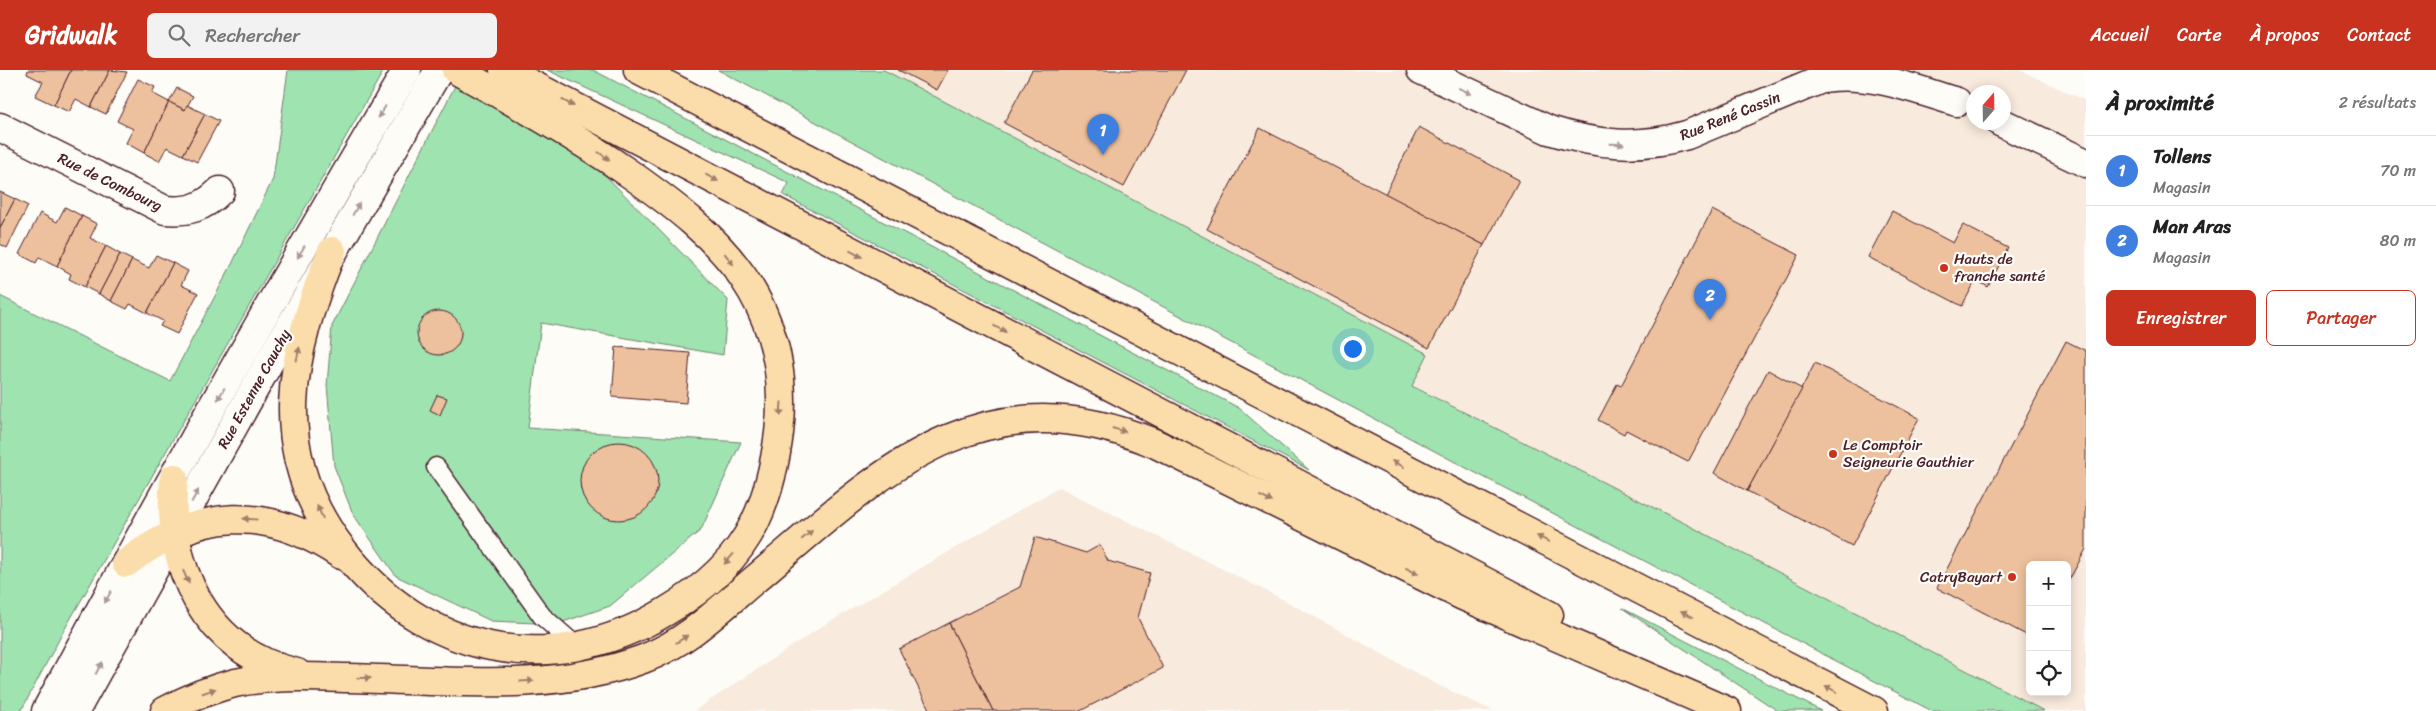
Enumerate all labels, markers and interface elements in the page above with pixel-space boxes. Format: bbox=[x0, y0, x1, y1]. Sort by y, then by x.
search box bbox=[147, 13, 497, 58]
text: Gridwalk bbox=[25, 14, 117, 56]
text: Rechercher bbox=[205, 19, 300, 52]
text: Accueil bbox=[2090, 19, 2149, 51]
text: Carte bbox=[2177, 19, 2222, 51]
text: À propos bbox=[2250, 19, 2319, 51]
text: Contact bbox=[2347, 19, 2411, 51]
icon: search bbox=[165, 21, 193, 49]
street label: Rue René Cassin bbox=[1676, 84, 1784, 148]
text: À proximité bbox=[2106, 84, 2214, 122]
north arrow bbox=[1966, 85, 2011, 130]
one-way arrow bbox=[1458, 87, 1472, 95]
text: 2 résultats bbox=[2339, 88, 2416, 117]
one-way arrow bbox=[561, 99, 575, 107]
one-way arrow bbox=[378, 105, 387, 118]
pin: 1 bbox=[1087, 114, 1119, 155]
text: Tollens bbox=[2153, 140, 2211, 173]
one-way arrow bbox=[1609, 141, 1625, 149]
street label: Rue de Combourg bbox=[53, 145, 167, 219]
one-way arrow bbox=[597, 151, 611, 161]
text: 1 bbox=[2119, 156, 2125, 185]
text: 70 m bbox=[2380, 156, 2416, 185]
text: Magasin bbox=[2153, 173, 2211, 202]
one-way arrow bbox=[705, 174, 719, 182]
one-way arrow bbox=[352, 203, 361, 216]
text: Man Aras bbox=[2153, 210, 2231, 243]
text: 2 bbox=[2117, 226, 2127, 255]
text: 80 m bbox=[2380, 226, 2416, 255]
text: Magasin bbox=[2153, 243, 2211, 272]
one-way arrow bbox=[296, 246, 305, 259]
place label: Hauts de franche santé bbox=[1954, 246, 2046, 289]
one-way arrow bbox=[849, 250, 863, 258]
one-way arrow bbox=[724, 252, 734, 266]
marker: Hauts de franche santé bbox=[1938, 262, 1950, 274]
pin: 2 bbox=[1694, 279, 1726, 320]
button: Enregistrer bbox=[2106, 290, 2256, 346]
button: Partager bbox=[2266, 290, 2416, 346]
street label: Rue Estenne Cauchy bbox=[210, 324, 298, 454]
one-way arrow bbox=[993, 325, 1007, 333]
your location bbox=[1340, 336, 1366, 362]
one-way arrow bbox=[294, 347, 302, 362]
one-way arrow bbox=[216, 387, 225, 400]
one-way arrow bbox=[777, 401, 785, 417]
one-way arrow bbox=[1112, 426, 1127, 434]
place label: Le Comptoir Seigneurie Gauthier bbox=[1843, 432, 1975, 475]
marker: Le Comptoir Seigneurie Gauthier bbox=[1827, 448, 1839, 460]
one-way arrow bbox=[1391, 460, 1406, 468]
one-way arrow bbox=[191, 488, 199, 503]
one-way arrow bbox=[1259, 495, 1274, 503]
one-way arrow bbox=[315, 505, 323, 519]
one-way arrow bbox=[242, 514, 258, 522]
one-way arrow bbox=[800, 530, 813, 541]
one-way arrow bbox=[1535, 535, 1550, 543]
one-way arrow bbox=[724, 553, 735, 566]
map controls bbox=[2026, 561, 2071, 696]
button: + bbox=[2026, 561, 2071, 606]
place label: CatryBayart bbox=[1920, 564, 2003, 590]
one-way arrow bbox=[1405, 567, 1419, 575]
one-way arrow bbox=[183, 570, 191, 584]
marker: CatryBayart bbox=[2006, 571, 2018, 583]
one-way arrow bbox=[103, 590, 112, 604]
button: − bbox=[2026, 606, 2071, 651]
one-way arrow bbox=[1680, 610, 1694, 618]
one-way arrow bbox=[675, 634, 688, 643]
button: locate bbox=[2026, 651, 2071, 696]
one-way arrow bbox=[95, 661, 103, 676]
one-way arrow bbox=[357, 674, 373, 682]
one-way arrow bbox=[519, 677, 535, 685]
one-way arrow bbox=[1824, 685, 1838, 693]
one-way arrow bbox=[202, 687, 217, 695]

